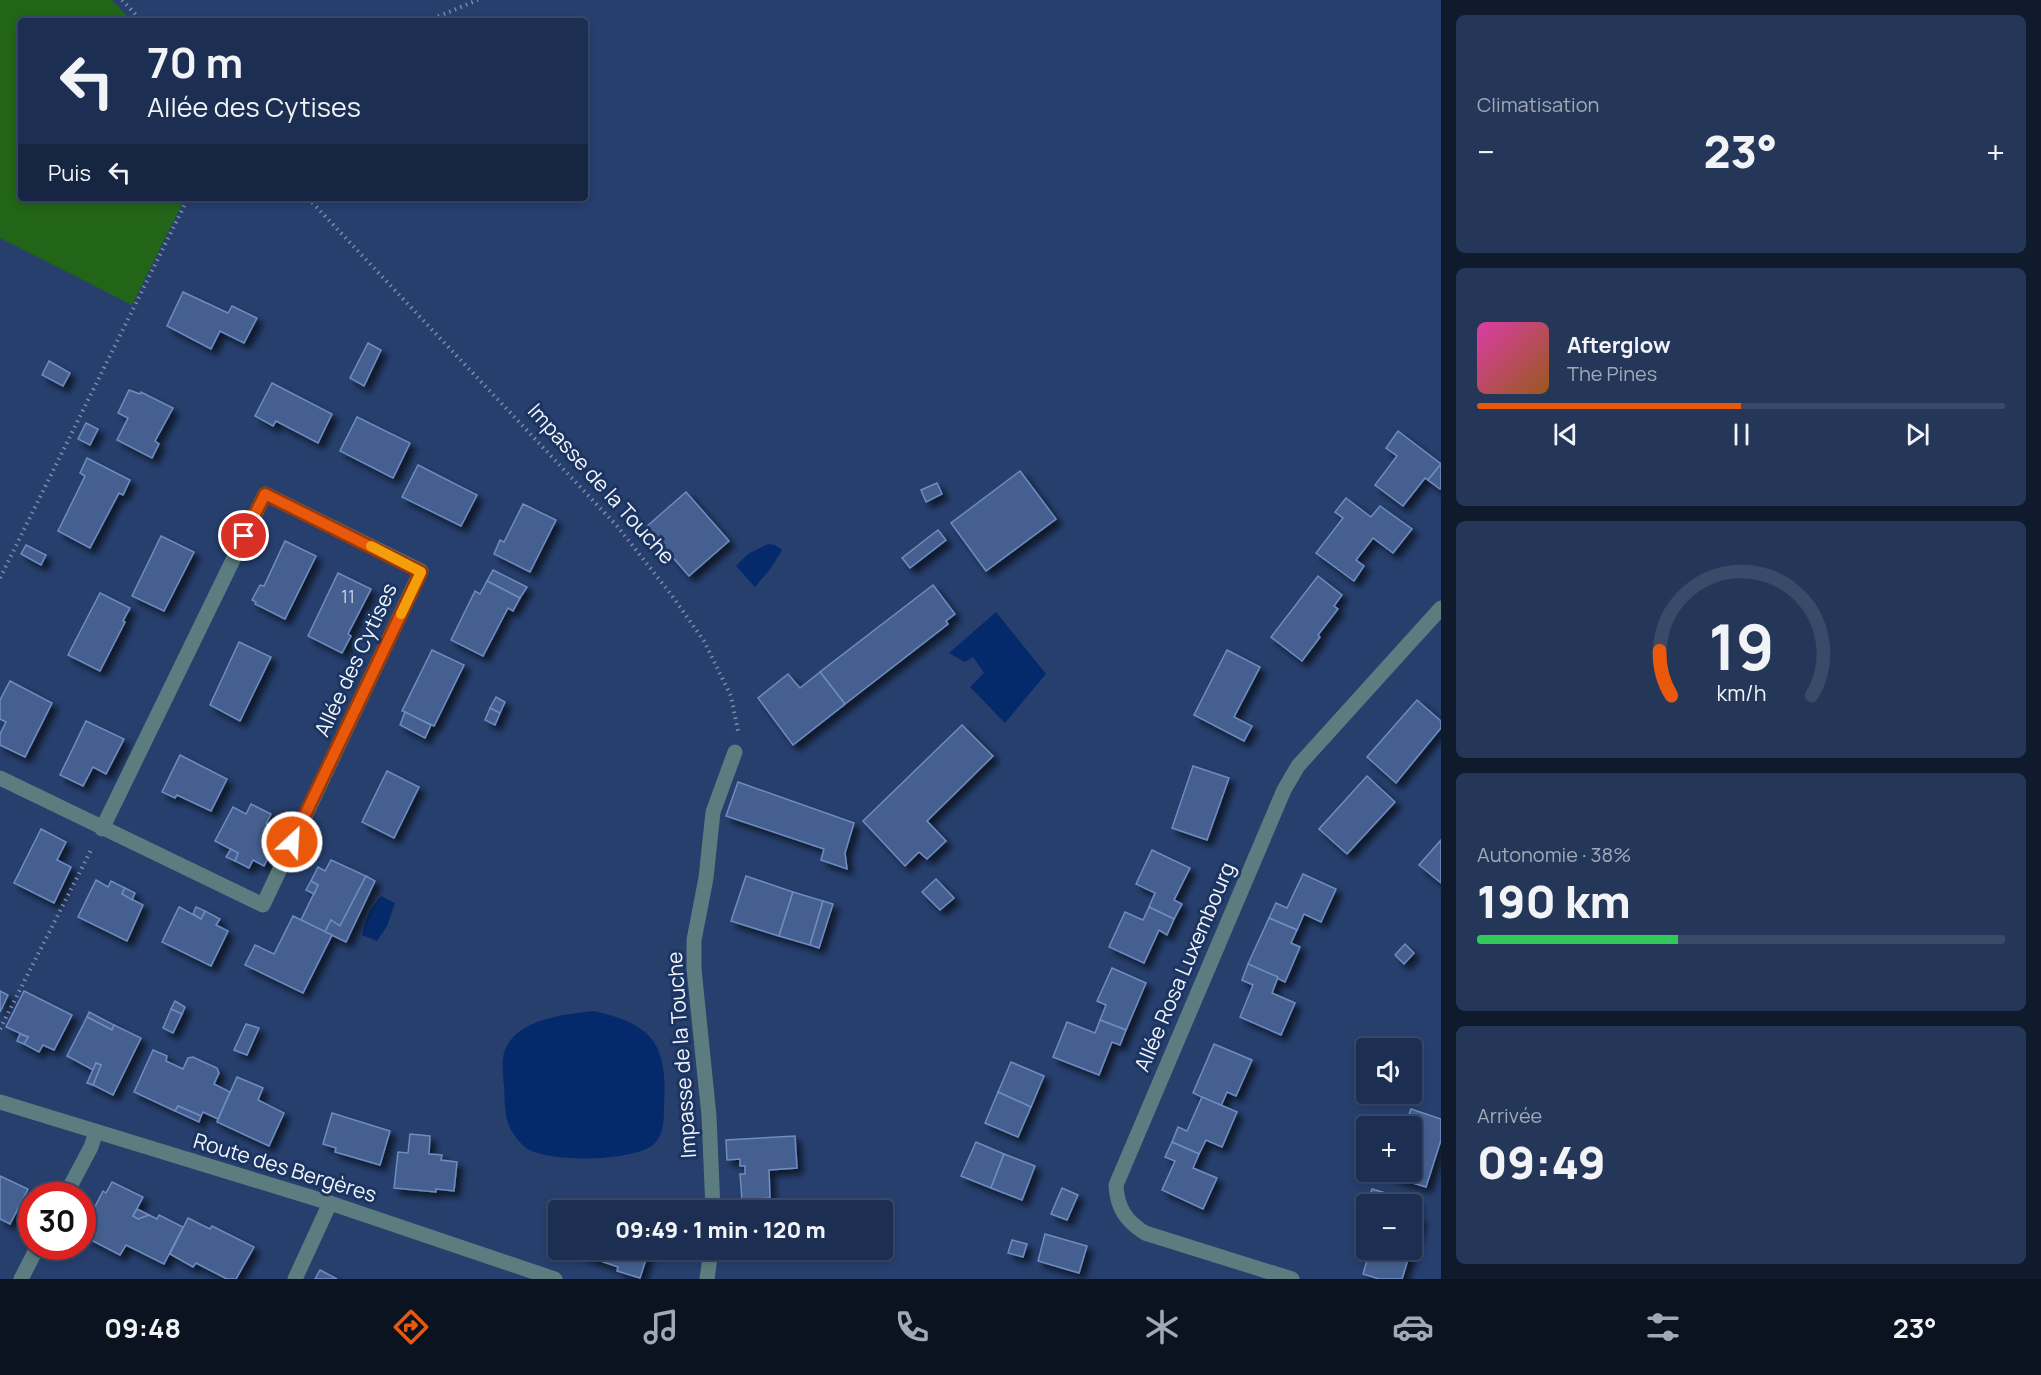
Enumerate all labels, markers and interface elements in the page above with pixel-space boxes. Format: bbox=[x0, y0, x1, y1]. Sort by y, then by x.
text: 70 m bbox=[147, 33, 243, 91]
icon: left bbox=[48, 42, 126, 120]
text: Allée des Cytises bbox=[147, 88, 361, 125]
text: Climatisation bbox=[1477, 91, 1599, 118]
text: 23° bbox=[1703, 120, 1777, 182]
text: − bbox=[1477, 129, 1495, 174]
text: + bbox=[1986, 129, 2005, 174]
icon: left bbox=[103, 156, 136, 189]
text: Puis bbox=[48, 158, 91, 188]
text: Afterglow bbox=[1567, 330, 1671, 360]
text: The Pines bbox=[1567, 360, 1657, 387]
street label: Impasse de la Touche bbox=[522, 397, 681, 570]
icon: previous bbox=[1549, 418, 1582, 451]
icon: pause bbox=[1725, 418, 1758, 451]
icon: next bbox=[1901, 418, 1934, 451]
pin bbox=[218, 510, 269, 561]
icon: arrive bbox=[227, 519, 260, 552]
street label: Allée des Cytises bbox=[307, 578, 403, 741]
house number: 11 bbox=[341, 584, 355, 608]
text: 19 bbox=[1708, 604, 1774, 690]
text: km/h bbox=[1716, 679, 1766, 708]
position arrow bbox=[260, 810, 324, 874]
text: Autonomie · 38% bbox=[1477, 841, 1631, 868]
street label: Allée Rosa Luxembourg bbox=[1127, 858, 1241, 1076]
text: 190 km bbox=[1477, 870, 1631, 932]
street label: Impasse de la Touche bbox=[660, 951, 702, 1159]
map controls bbox=[1356, 1038, 1422, 1260]
button: sound bbox=[1356, 1038, 1422, 1104]
text: Arrivée bbox=[1477, 1102, 1542, 1129]
button: + bbox=[1356, 1116, 1422, 1182]
street label: Route des Bergères bbox=[190, 1126, 380, 1208]
text: 09:49 bbox=[1477, 1131, 1606, 1193]
speed limit sign: 30 bbox=[18, 1182, 96, 1260]
button: − bbox=[1356, 1194, 1422, 1260]
text: 09:49 · 1 min · 120 m bbox=[615, 1215, 826, 1245]
icon: directions bbox=[390, 1306, 432, 1348]
icon: music bbox=[640, 1306, 682, 1348]
icon: phone bbox=[891, 1306, 933, 1348]
icon: climate bbox=[1141, 1306, 1183, 1348]
icon: car bbox=[1392, 1306, 1434, 1348]
icon: filters bbox=[1642, 1306, 1684, 1348]
text: 09:48 bbox=[104, 1309, 181, 1346]
text: 23° bbox=[1893, 1309, 1937, 1346]

